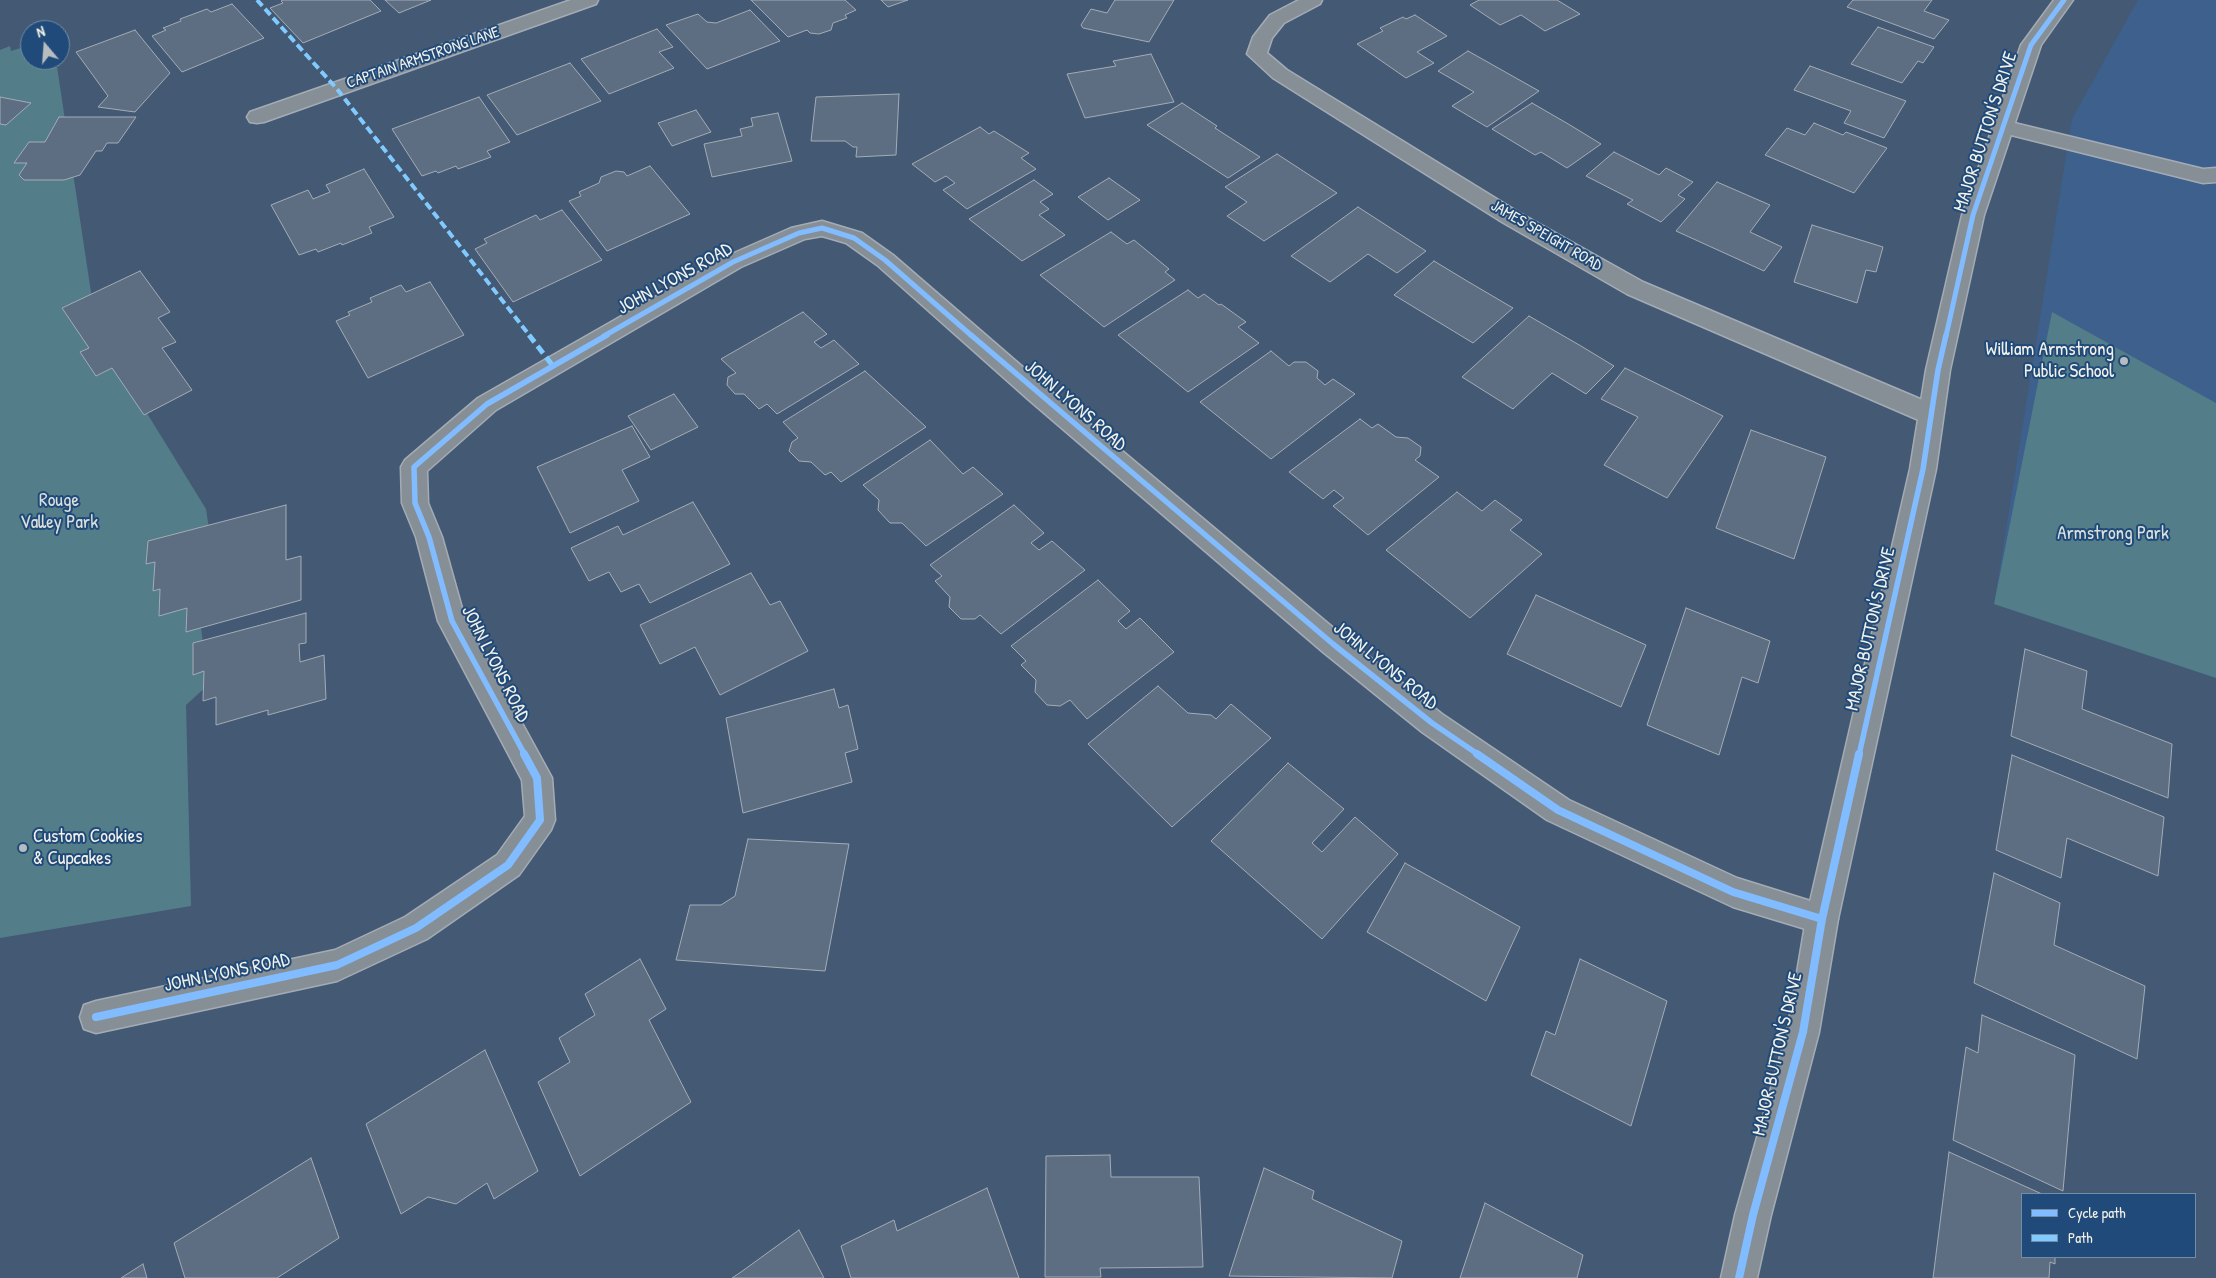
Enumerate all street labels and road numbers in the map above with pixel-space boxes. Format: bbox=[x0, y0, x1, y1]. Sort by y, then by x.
street label: CAPTAIN ARMSTRONG LANE bbox=[344, 23, 502, 93]
street label: MAJOR BUTTON'S DRIVE bbox=[1949, 49, 2023, 215]
street label: JAMES SPEIGHT ROAD bbox=[1487, 196, 1605, 276]
street label: JOHN LYONS ROAD bbox=[614, 238, 736, 320]
street label: JOHN LYONS ROAD bbox=[1019, 356, 1131, 456]
street label: MAJOR BUTTON'S DRIVE bbox=[1841, 545, 1901, 713]
street label: JOHN LYONS ROAD bbox=[456, 602, 534, 726]
street label: JOHN LYONS ROAD bbox=[1328, 617, 1442, 715]
street label: JOHN LYONS ROAD bbox=[162, 949, 292, 997]
street label: MAJOR BUTTON'S DRIVE bbox=[1748, 970, 1808, 1138]

